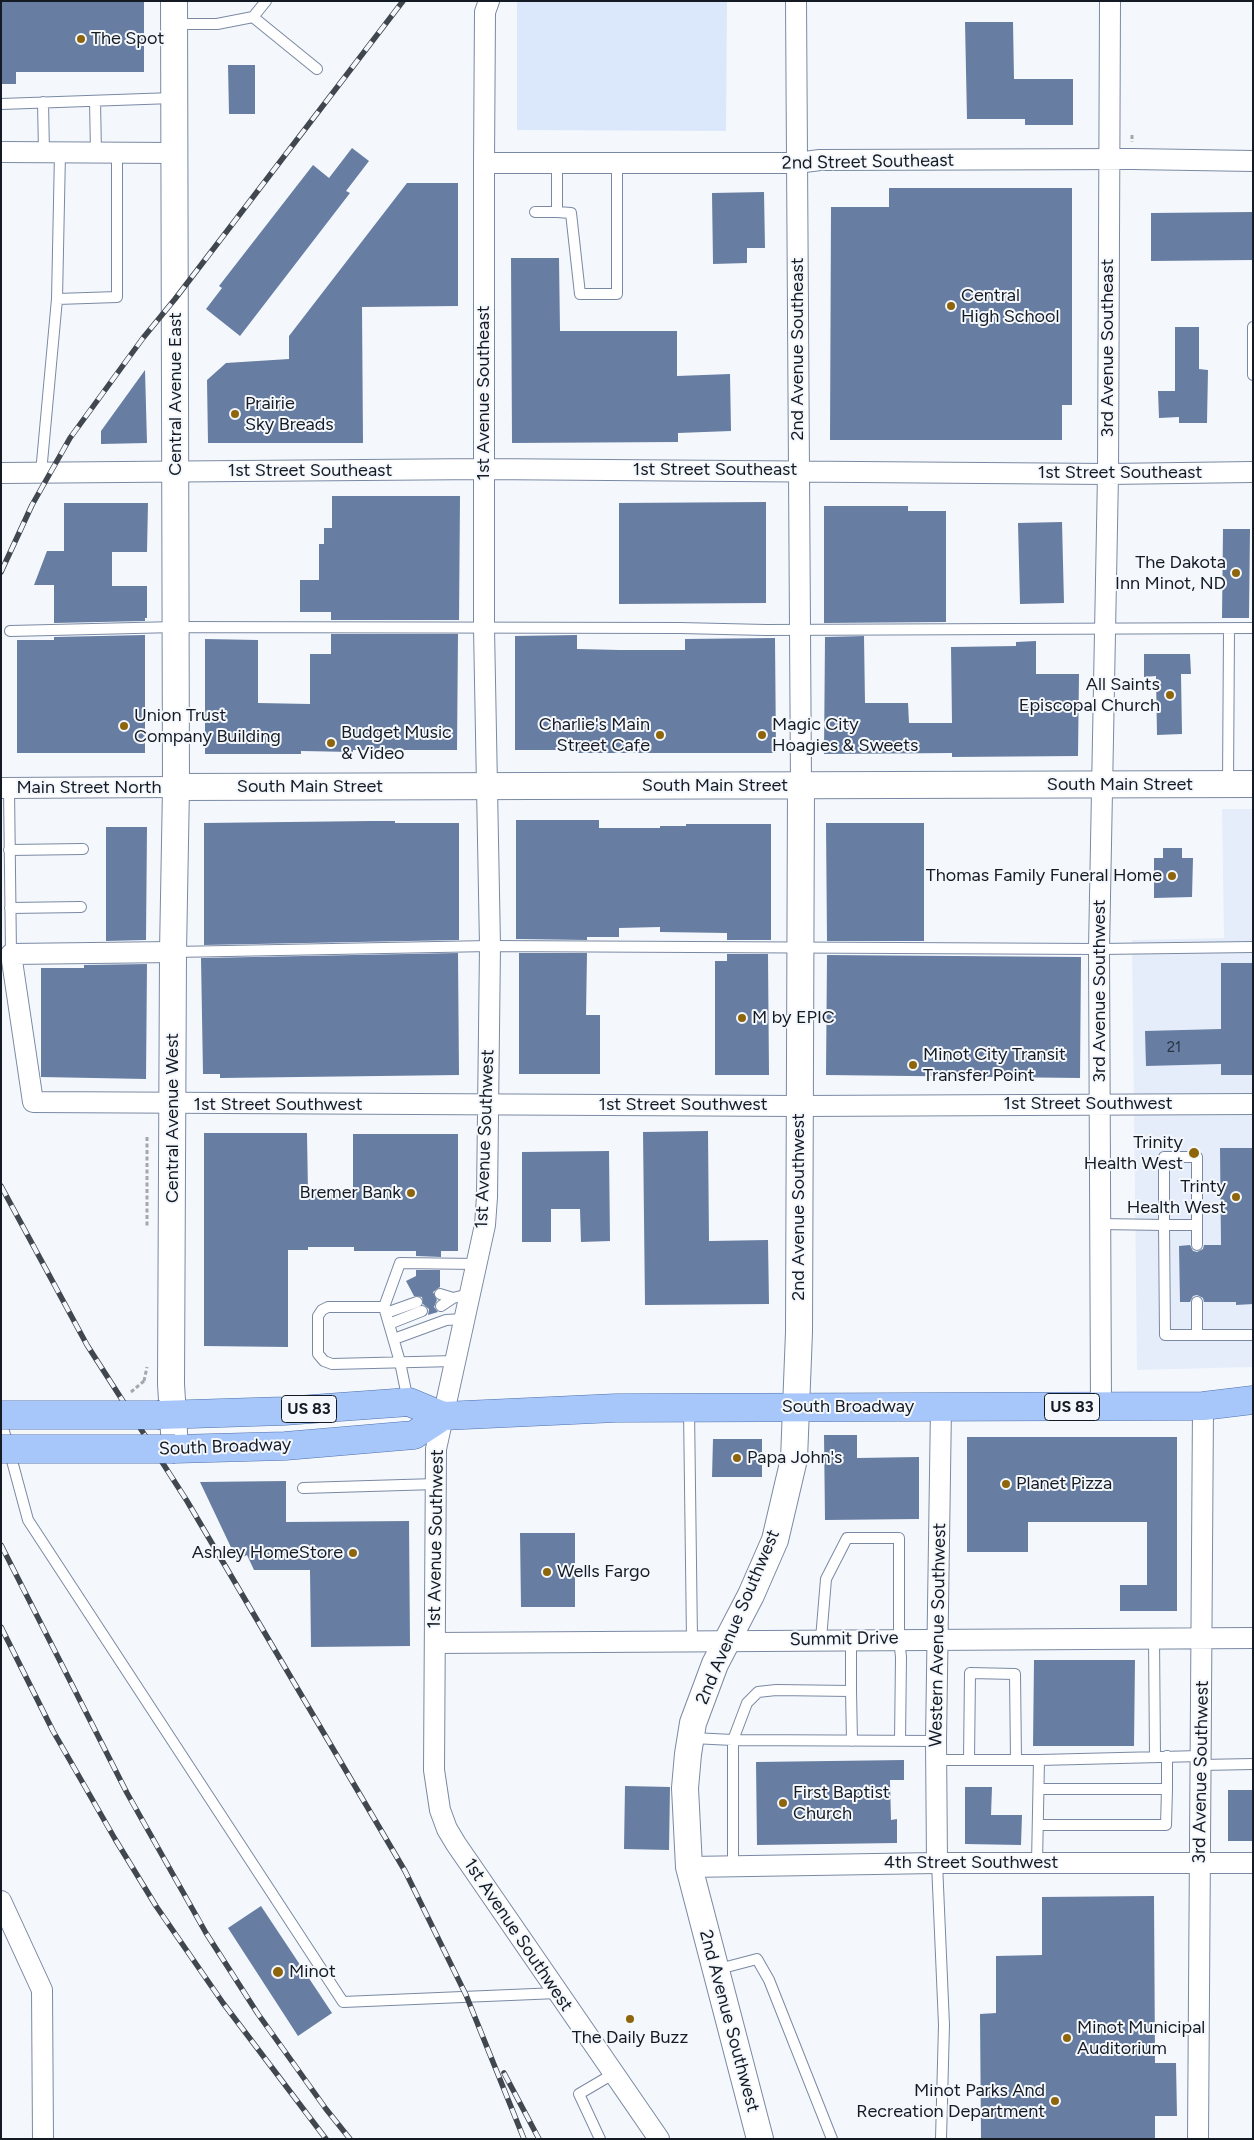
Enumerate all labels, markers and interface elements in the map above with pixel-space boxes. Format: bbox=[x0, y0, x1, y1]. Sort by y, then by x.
place label: The Spot bbox=[91, 28, 164, 50]
marker: The Spot bbox=[75, 33, 87, 45]
street label: 2nd Street Southeast bbox=[782, 150, 954, 174]
street label: 2nd Avenue Southeast bbox=[787, 258, 809, 440]
street label: 3rd Avenue Southeast bbox=[1097, 259, 1119, 437]
place label: Central High School bbox=[961, 285, 1059, 328]
marker: Central High School bbox=[945, 300, 957, 312]
street label: 1st Avenue Southeast bbox=[473, 306, 495, 480]
street label: Central Avenue East bbox=[165, 312, 187, 476]
place label: Prairie Sky Breads bbox=[245, 393, 334, 436]
marker: Prairie Sky Breads bbox=[229, 408, 241, 420]
street label: 1st Street Southeast bbox=[633, 459, 797, 481]
street label: 1st Street Southeast bbox=[228, 460, 392, 482]
street label: 1st Street Southeast bbox=[1038, 462, 1202, 484]
place label: The Dakota Inn Minot, ND bbox=[1115, 552, 1226, 594]
marker: The Dakota Inn Minot, ND bbox=[1230, 567, 1242, 579]
place label: All Saints Episcopal Church bbox=[1019, 674, 1160, 716]
marker: All Saints Episcopal Church bbox=[1164, 689, 1176, 701]
place label: Union Trust Company Building bbox=[134, 705, 281, 748]
place label: Charlie's Main Street Cafe bbox=[539, 714, 650, 756]
place label: Magic City Hoagies & Sweets bbox=[772, 714, 918, 756]
marker: Union Trust Company Building bbox=[118, 720, 130, 732]
place label: Budget Music & Video bbox=[341, 722, 452, 764]
marker: Charlie's Main Street Cafe bbox=[654, 729, 666, 741]
marker: Magic City Hoagies & Sweets bbox=[756, 729, 768, 741]
marker: Budget Music & Video bbox=[325, 737, 337, 749]
street label: South Main Street bbox=[1047, 774, 1193, 796]
street label: South Main Street bbox=[642, 775, 788, 797]
street label: South Main Street bbox=[237, 776, 383, 798]
street label: Main Street North bbox=[16, 777, 162, 799]
place label: Thomas Family Funeral Home bbox=[926, 865, 1162, 887]
marker: Thomas Family Funeral Home bbox=[1166, 870, 1178, 882]
street label: 3rd Avenue Southwest bbox=[1089, 899, 1111, 1083]
place label: M by EPIC bbox=[752, 1007, 835, 1029]
marker: M by EPIC bbox=[736, 1012, 748, 1024]
street label: Central Avenue West bbox=[162, 1033, 184, 1203]
house number: 21 bbox=[1167, 1039, 1181, 1057]
place label: Minot City Transit Transfer Point bbox=[923, 1044, 1066, 1086]
street label: 1st Avenue Southwest bbox=[471, 1049, 499, 1229]
marker: Minot City Transit Transfer Point bbox=[907, 1059, 919, 1071]
street label: 1st Street Southwest bbox=[1003, 1093, 1173, 1115]
street label: 1st Street Southwest bbox=[193, 1094, 363, 1116]
street label: 1st Street Southwest bbox=[598, 1094, 768, 1116]
street label: 2nd Avenue Southwest bbox=[788, 1113, 810, 1301]
place label: Trinity Health West bbox=[1084, 1132, 1183, 1174]
marker: Trinity Health West bbox=[1187, 1146, 1201, 1160]
place label: Trinty Health West bbox=[1127, 1176, 1226, 1218]
place label: Bremer Bank bbox=[299, 1182, 401, 1204]
marker: Bremer Bank bbox=[405, 1187, 417, 1199]
marker: Trinty Health West bbox=[1230, 1191, 1242, 1203]
road number: US 83 bbox=[1044, 1394, 1100, 1420]
road number: US 83 bbox=[282, 1396, 336, 1422]
street label: South Broadway bbox=[782, 1396, 914, 1418]
street label: South Broadway bbox=[158, 1434, 292, 1460]
place label: Papa John's bbox=[747, 1447, 842, 1469]
street label: 1st Avenue Southwest bbox=[424, 1449, 448, 1629]
marker: Papa John's bbox=[731, 1452, 743, 1464]
place label: Planet Pizza bbox=[1016, 1473, 1112, 1495]
marker: Planet Pizza bbox=[1000, 1478, 1012, 1490]
street label: Western Avenue Southwest bbox=[925, 1523, 951, 1747]
street label: 2nd Avenue Southwest bbox=[691, 1526, 785, 1708]
place label: Ashley HomeStore bbox=[192, 1542, 343, 1564]
marker: Ashley HomeStore bbox=[347, 1547, 359, 1559]
place label: Wells Fargo bbox=[557, 1561, 650, 1583]
marker: Wells Fargo bbox=[541, 1566, 553, 1578]
street label: Summit Drive bbox=[789, 1627, 899, 1651]
street label: 3rd Avenue Southwest bbox=[1189, 1680, 1213, 1864]
place label: First Baptist Church bbox=[793, 1782, 890, 1825]
marker: First Baptist Church bbox=[777, 1797, 789, 1809]
street label: 4th Street Southwest bbox=[884, 1852, 1058, 1874]
street label: 1st Avenue Southwest bbox=[459, 1855, 577, 2015]
street label: 2nd Avenue Southwest bbox=[694, 1928, 764, 2114]
place label: Minot bbox=[289, 1961, 336, 1983]
marker: Minot bbox=[271, 1965, 285, 1979]
marker: The Daily Buzz bbox=[624, 2013, 636, 2025]
place label: Minot Municipal Auditorium bbox=[1077, 2017, 1205, 2060]
place label: The Daily Buzz bbox=[572, 2027, 688, 2049]
marker: Minot Municipal Auditorium bbox=[1061, 2032, 1073, 2044]
place label: Minot Parks And Recreation Department bbox=[856, 2080, 1045, 2122]
marker: Minot Parks And Recreation Department bbox=[1049, 2095, 1061, 2107]

